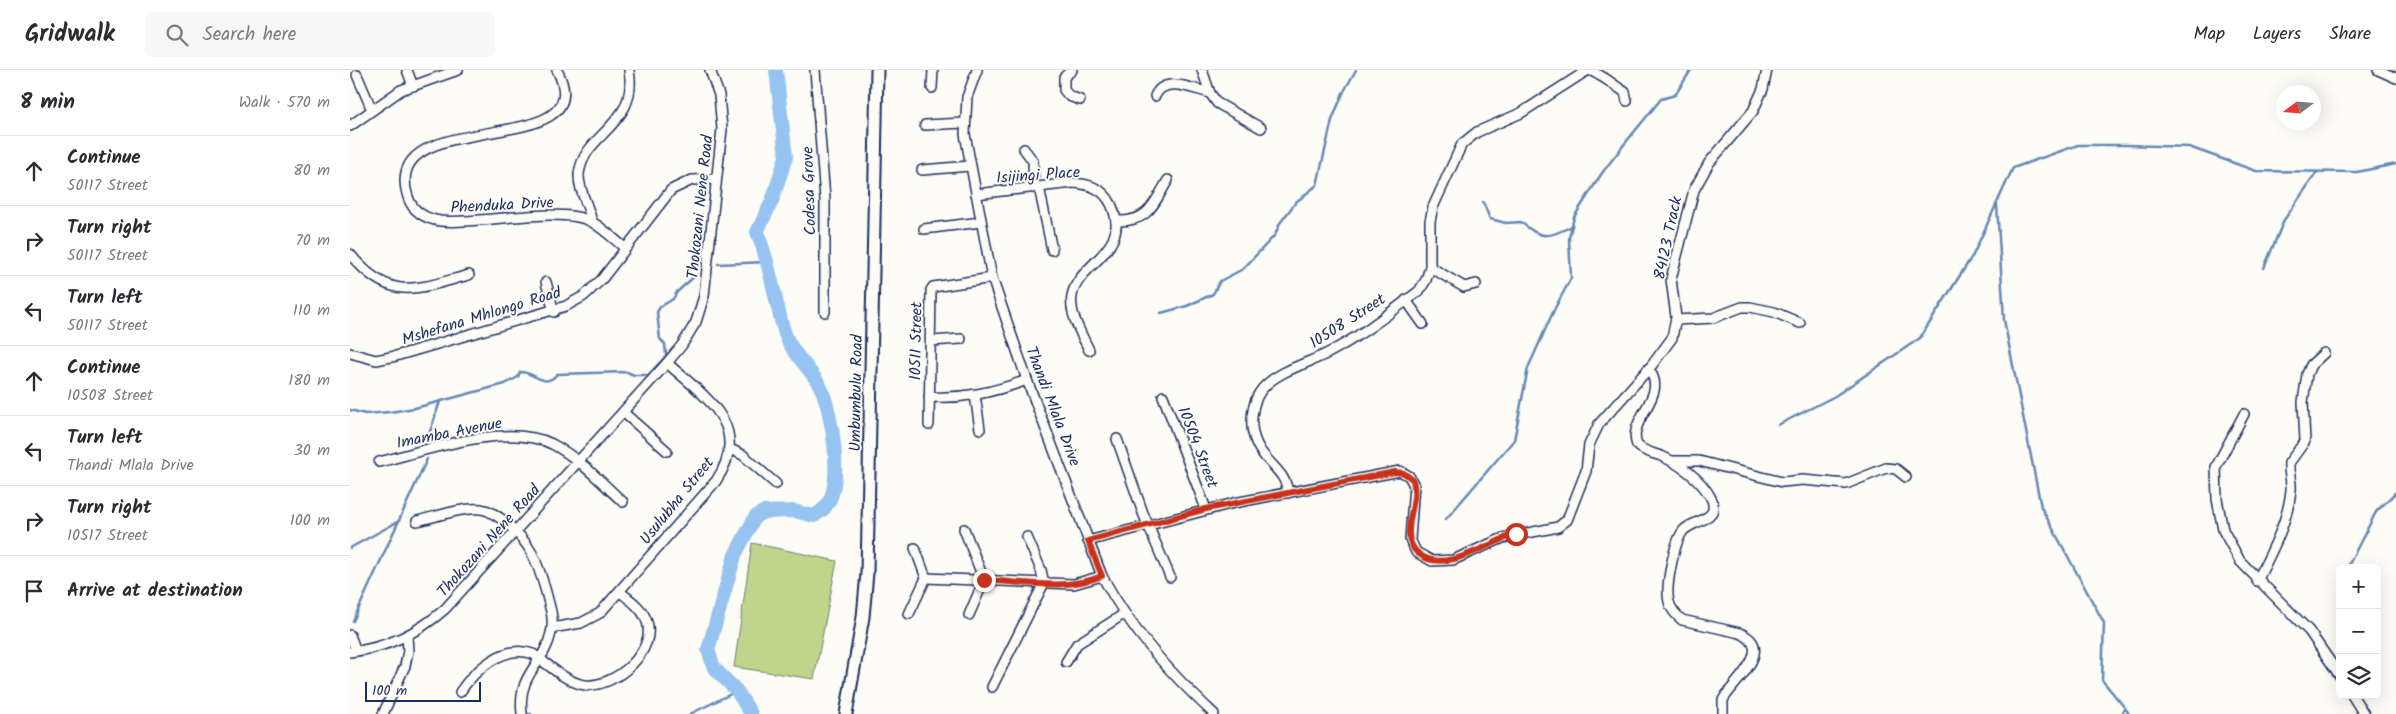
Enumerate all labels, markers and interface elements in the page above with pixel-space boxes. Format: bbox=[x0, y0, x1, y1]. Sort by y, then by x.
search box bbox=[145, 12, 495, 57]
text: Gridwalk bbox=[25, 15, 115, 54]
text: Search here bbox=[203, 20, 296, 50]
text: Map bbox=[2194, 20, 2225, 49]
text: Layers bbox=[2253, 20, 2301, 49]
text: Share bbox=[2329, 20, 2371, 49]
icon: search bbox=[163, 21, 191, 49]
north arrow bbox=[2276, 85, 2321, 130]
text: 8 min bbox=[20, 86, 75, 119]
text: Walk · 570 m bbox=[239, 90, 330, 115]
street label: Thokozani Nene Road bbox=[680, 133, 721, 280]
text: Continue bbox=[67, 143, 140, 173]
street label: Codesa Grove bbox=[795, 146, 824, 236]
icon: ahead bbox=[20, 157, 48, 185]
text: 80 m bbox=[293, 158, 330, 183]
street label: Isijingi Place bbox=[995, 160, 1081, 191]
text: 50117 Street bbox=[67, 173, 148, 198]
street label: Phenduka Drive bbox=[450, 190, 554, 221]
street label: 84123 Track bbox=[1647, 194, 1690, 282]
text: Turn right bbox=[67, 213, 152, 243]
icon: right bbox=[20, 227, 48, 255]
text: 70 m bbox=[295, 228, 330, 253]
text: 50117 Street bbox=[67, 243, 148, 268]
street label: Mshefana Mhlongo Road bbox=[399, 280, 565, 353]
text: Turn left bbox=[67, 283, 142, 313]
street label: 10508 Street bbox=[1305, 287, 1391, 355]
icon: left bbox=[20, 297, 48, 325]
text: 110 m bbox=[293, 298, 330, 323]
street label: 10511 Street bbox=[903, 301, 930, 381]
text: 50117 Street bbox=[67, 313, 148, 338]
street label: Umbumbulu Road bbox=[843, 333, 870, 452]
street label: Thandi Mlala Drive bbox=[1018, 343, 1087, 470]
text: Continue bbox=[67, 353, 140, 383]
icon: ahead bbox=[20, 367, 48, 395]
text: 180 m bbox=[288, 368, 330, 393]
text: 10508 Street bbox=[67, 383, 153, 408]
street label: 10504 Street bbox=[1171, 403, 1225, 493]
street label: Imamba Avenue bbox=[394, 411, 504, 456]
text: Turn left bbox=[67, 423, 142, 453]
icon: left bbox=[20, 437, 48, 465]
text: 30 m bbox=[294, 438, 330, 463]
street label: Usulubha Street bbox=[634, 451, 721, 550]
text: Thandi Mlala Drive bbox=[67, 453, 194, 478]
street label: Thokozani Nene Road bbox=[431, 478, 547, 603]
text: Turn right bbox=[67, 493, 152, 523]
icon: right bbox=[20, 507, 48, 535]
text: 100 m bbox=[290, 508, 330, 533]
text: 10517 Street bbox=[67, 523, 148, 548]
route start bbox=[1505, 523, 1528, 546]
map controls bbox=[2336, 564, 2381, 699]
button: + bbox=[2336, 564, 2381, 609]
route end bbox=[973, 569, 996, 592]
text: Arrive at destination bbox=[67, 576, 243, 606]
icon: arrive bbox=[20, 577, 48, 605]
button: − bbox=[2336, 609, 2381, 654]
button: layers bbox=[2336, 654, 2381, 699]
scale bar bbox=[365, 679, 481, 702]
text: 100 m bbox=[372, 680, 407, 702]

